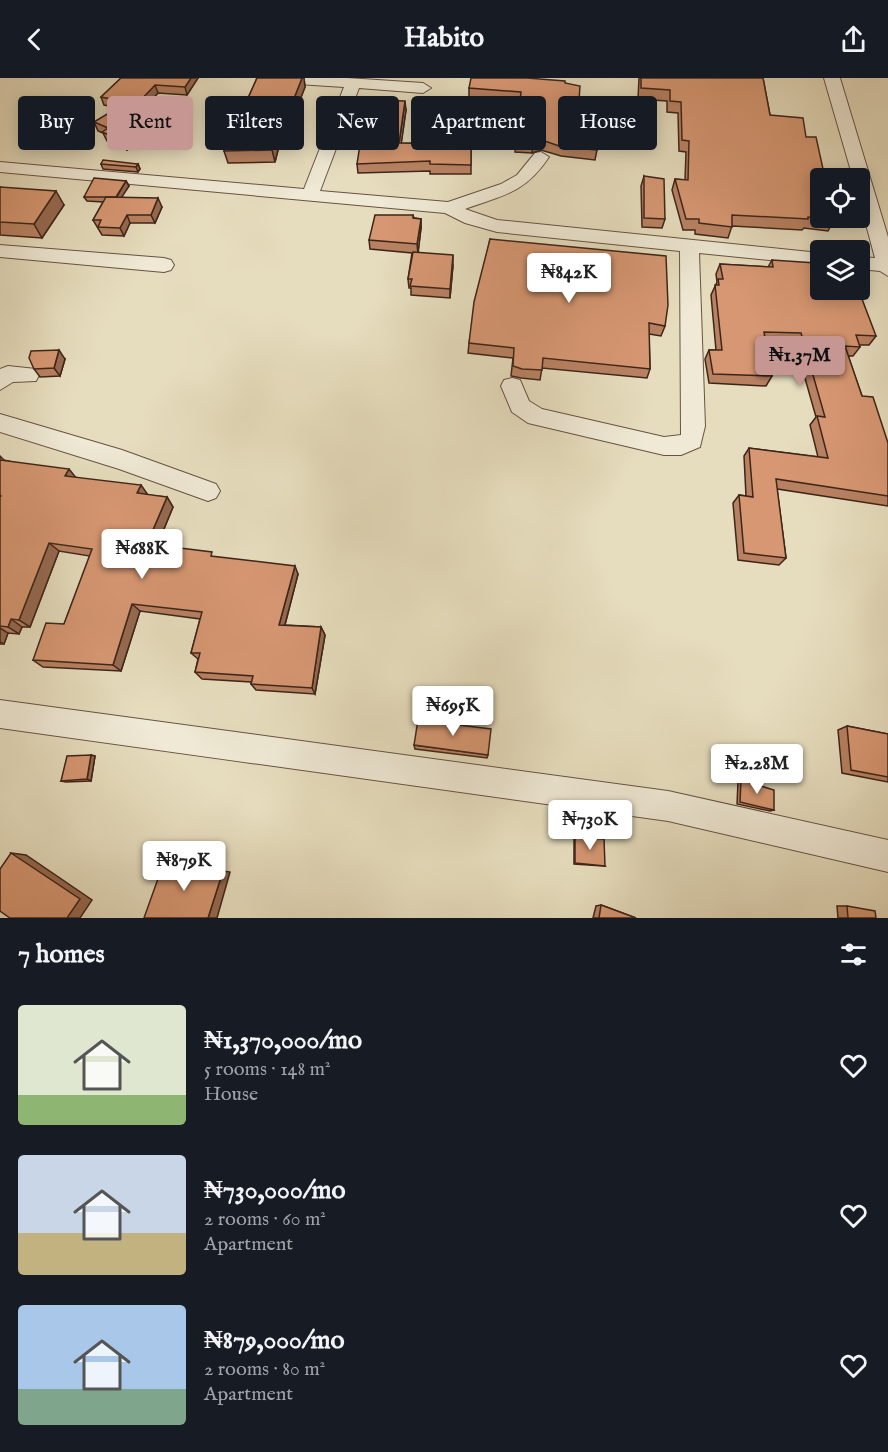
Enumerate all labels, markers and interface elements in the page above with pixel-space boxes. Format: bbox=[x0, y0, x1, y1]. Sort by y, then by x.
text: Habito bbox=[404, 22, 484, 56]
icon: back bbox=[18, 23, 51, 56]
icon: share bbox=[837, 23, 870, 56]
chip: Buy bbox=[18, 96, 95, 150]
chip: Rent bbox=[107, 96, 193, 150]
chip: Filters bbox=[205, 96, 304, 150]
chip: New bbox=[316, 96, 399, 150]
chip: Apartment bbox=[411, 96, 546, 150]
chip: House bbox=[558, 96, 657, 150]
map controls bbox=[810, 168, 870, 300]
button: locate bbox=[810, 168, 870, 228]
button: layers bbox=[810, 240, 870, 300]
pin: ₦842K bbox=[527, 253, 611, 304]
text: ₦842K bbox=[541, 260, 597, 285]
pin: ₦1.37M bbox=[751, 336, 849, 387]
text: ₦1.37M bbox=[769, 343, 831, 368]
pin: ₦688K bbox=[100, 529, 184, 580]
text: ₦688K bbox=[115, 536, 169, 561]
pin: ₦695K bbox=[411, 686, 495, 737]
text: ₦695K bbox=[426, 693, 480, 718]
pin: ₦2.28M bbox=[708, 744, 806, 795]
text: ₦2.28M bbox=[725, 751, 789, 776]
pin: ₦730K bbox=[548, 800, 632, 851]
text: ₦730K bbox=[562, 807, 618, 832]
pin: ₦879K bbox=[142, 841, 226, 892]
text: ₦879K bbox=[157, 848, 211, 873]
text: 7 homes bbox=[18, 938, 105, 971]
icon: filters bbox=[837, 938, 870, 971]
text: ₦1,370,000/mo bbox=[204, 1024, 362, 1057]
icon: home bbox=[66, 1029, 138, 1101]
icon: heart bbox=[837, 1049, 870, 1082]
text: 5 rooms · 148 m² bbox=[204, 1057, 331, 1082]
text: House bbox=[204, 1082, 258, 1107]
text: ₦730,000/mo bbox=[204, 1174, 346, 1207]
icon: home bbox=[66, 1179, 138, 1251]
icon: heart bbox=[837, 1199, 870, 1232]
text: 2 rooms · 60 m² bbox=[204, 1207, 326, 1232]
text: Apartment bbox=[204, 1232, 293, 1257]
text: ₦879,000/mo bbox=[204, 1324, 345, 1357]
icon: home bbox=[66, 1329, 138, 1401]
icon: heart bbox=[837, 1349, 870, 1382]
text: 2 rooms · 80 m² bbox=[204, 1357, 325, 1382]
text: Apartment bbox=[204, 1382, 293, 1407]

